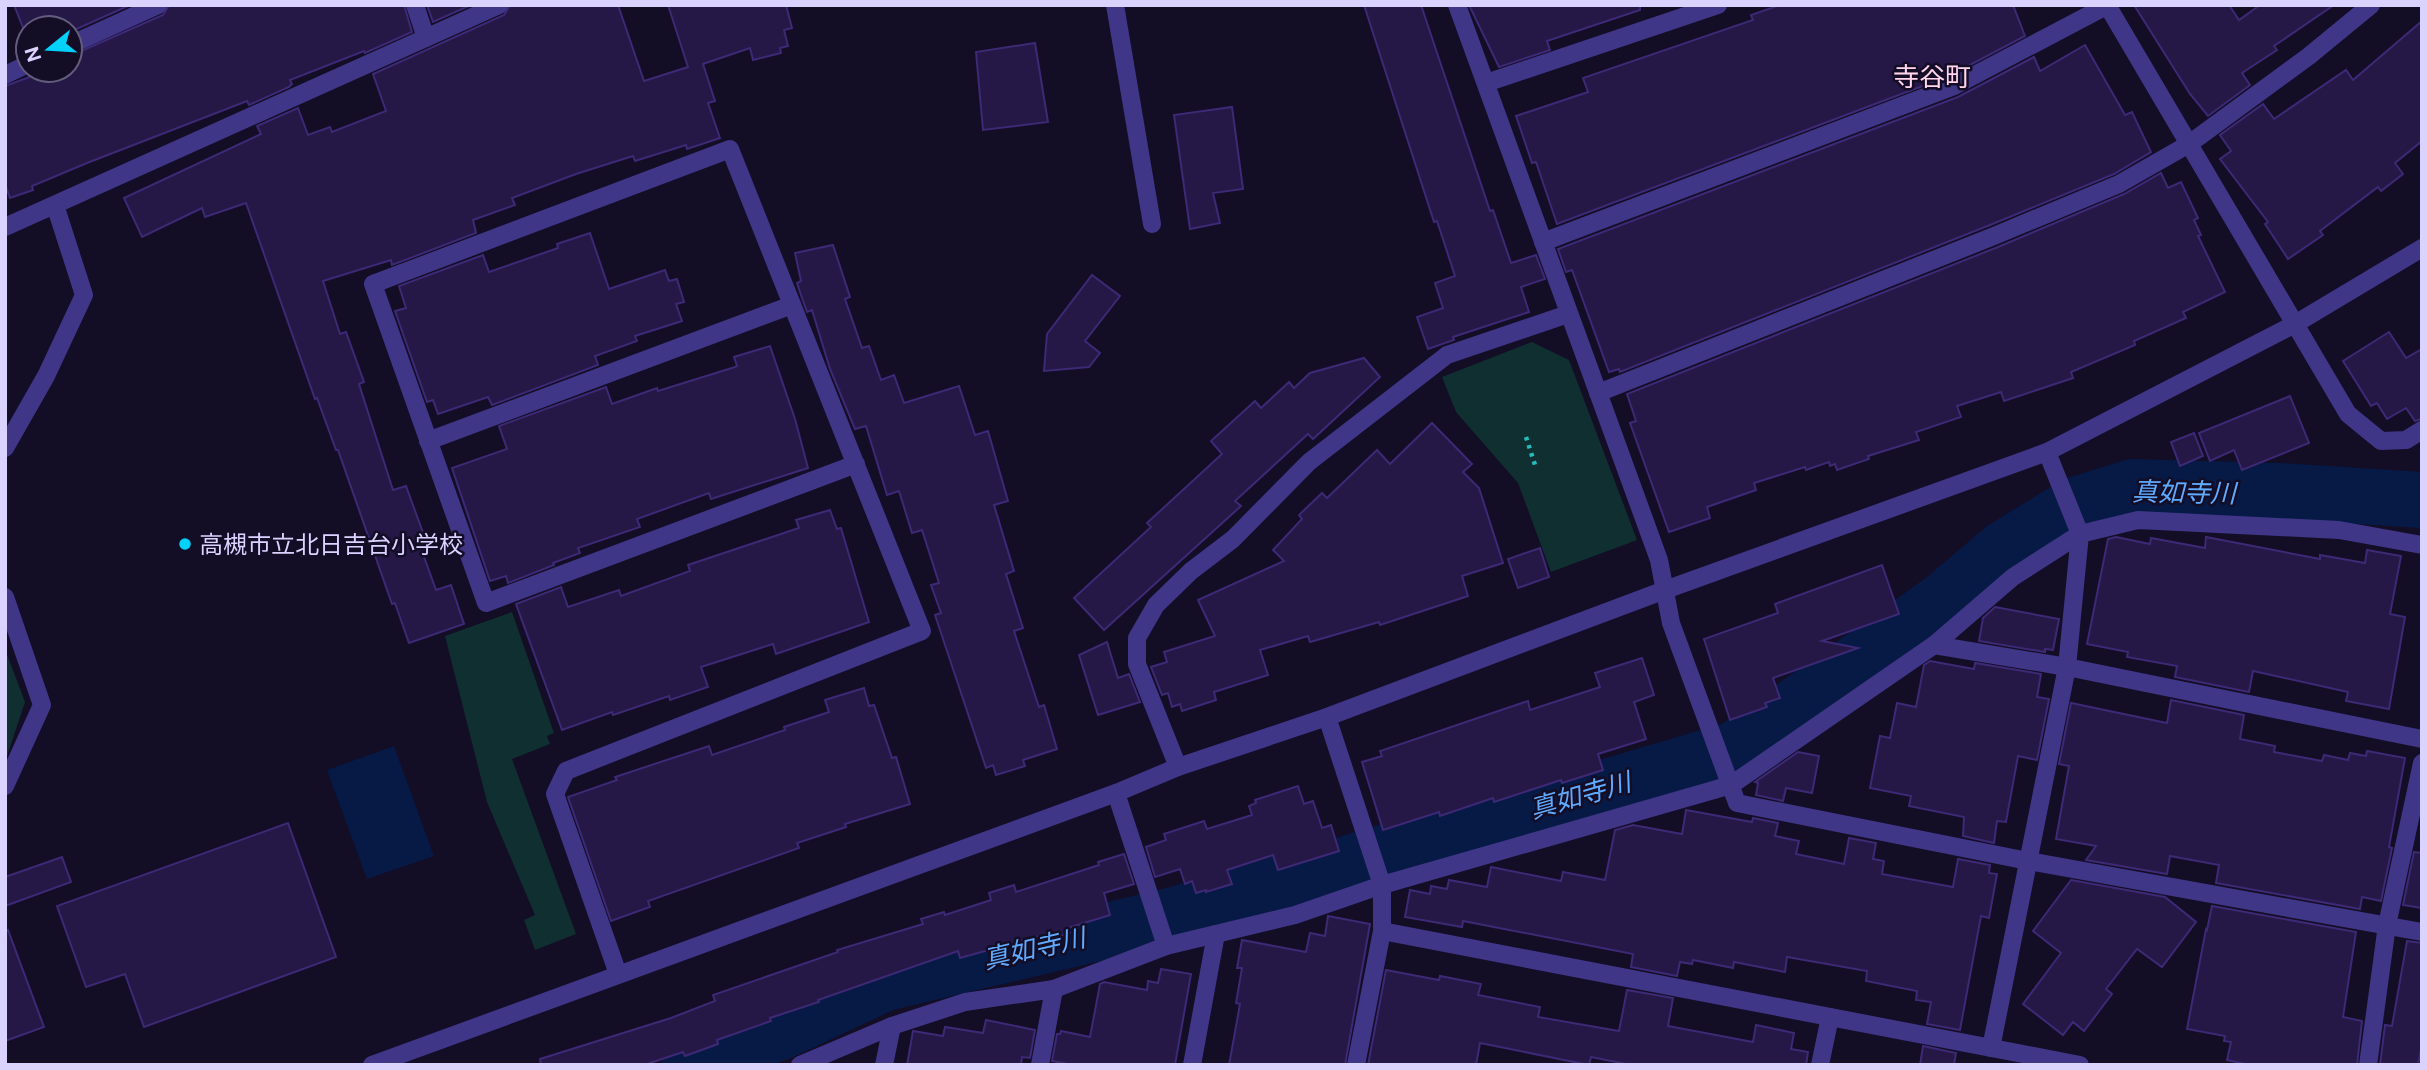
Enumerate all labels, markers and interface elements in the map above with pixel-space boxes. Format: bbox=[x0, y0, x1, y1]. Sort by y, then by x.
north arrow bbox=[14, 14, 84, 84]
text: N bbox=[20, 44, 46, 65]
district label: 寺谷町 bbox=[1893, 61, 1971, 92]
water label: 真如寺川 bbox=[2132, 476, 2239, 508]
place label: 高槻市立北日吉台小学校 bbox=[199, 530, 463, 558]
marker: 高槻市立北日吉台小学校 bbox=[177, 536, 193, 552]
water label: 真如寺川 bbox=[1526, 765, 1637, 824]
water label: 真如寺川 bbox=[980, 921, 1091, 975]

